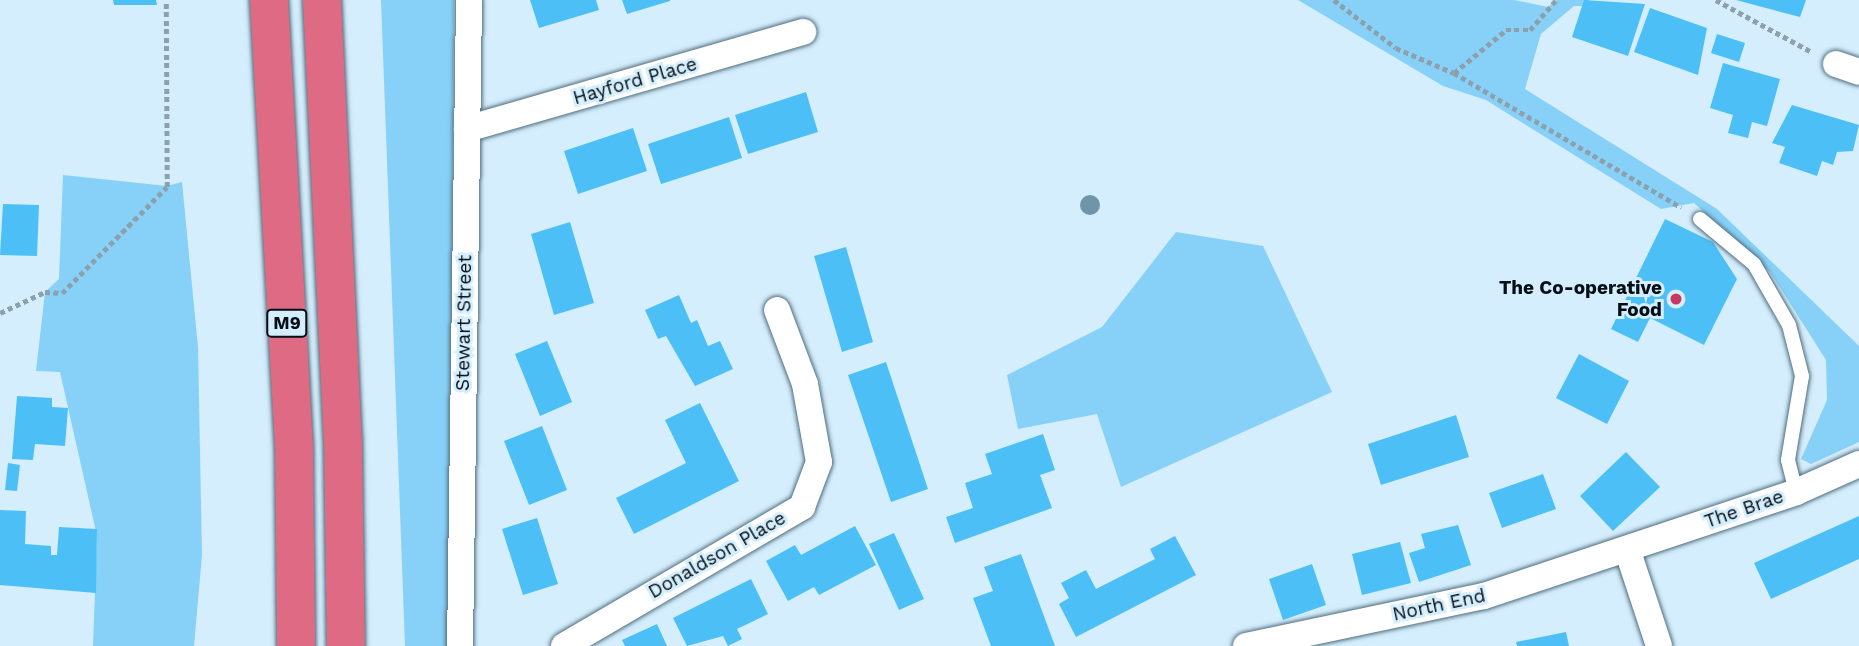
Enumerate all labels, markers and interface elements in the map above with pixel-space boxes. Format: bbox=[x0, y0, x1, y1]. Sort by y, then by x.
street label: Hayford Place bbox=[570, 52, 700, 110]
street label: Stewart Street bbox=[451, 255, 477, 391]
place label: The Co-operative Food bbox=[1499, 277, 1662, 321]
marker: The Co-operative Food bbox=[1668, 291, 1684, 307]
road number: M9 bbox=[266, 309, 308, 338]
street label: The Brae bbox=[1702, 485, 1786, 533]
street label: Donaldson Place bbox=[644, 506, 790, 604]
street label: North End bbox=[1390, 584, 1488, 626]

